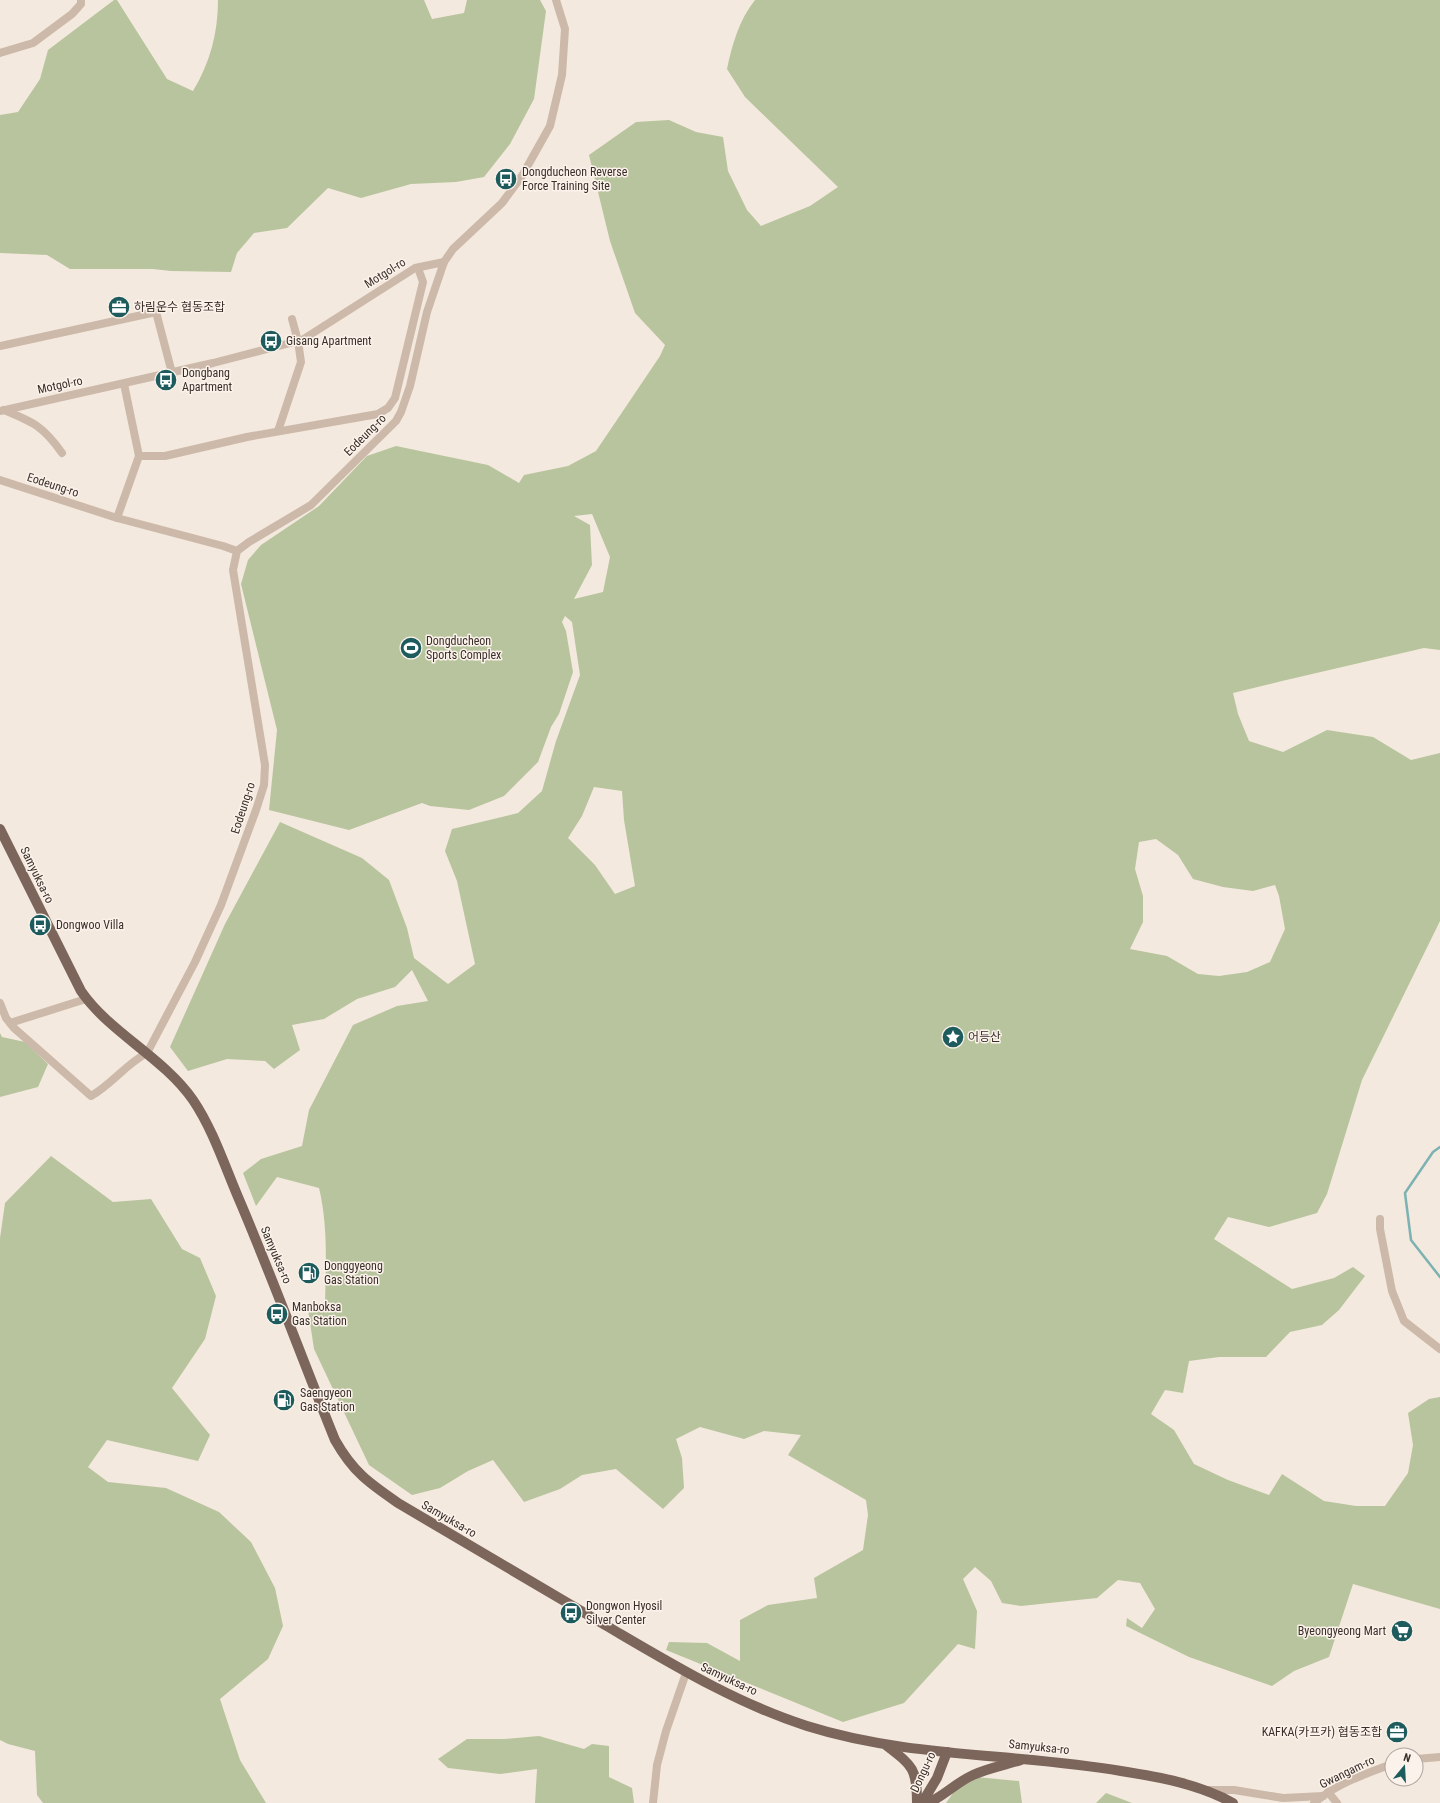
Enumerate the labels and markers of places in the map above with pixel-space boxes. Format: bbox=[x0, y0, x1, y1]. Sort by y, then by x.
place label: Dongducheon Reverse Force Training Site bbox=[522, 165, 628, 193]
bus stop icon: Dongducheon Reverse Force Training Site bbox=[493, 166, 519, 192]
office icon: 하림운수 협동조합 bbox=[106, 294, 132, 320]
place label: 하림운수 협동조합 bbox=[134, 300, 225, 314]
bus stop icon: Gisang Apartment bbox=[258, 328, 284, 354]
place label: Gisang Apartment bbox=[286, 334, 372, 348]
place label: Dongbang Apartment bbox=[182, 366, 233, 394]
bus stop icon: Dongbang Apartment bbox=[153, 367, 179, 393]
place label: Dongducheon Sports Complex bbox=[426, 634, 501, 662]
sports icon: Dongducheon Sports Complex bbox=[398, 635, 424, 661]
bus stop icon: Dongwoo Villa bbox=[27, 912, 53, 938]
place label: Dongwoo Villa bbox=[56, 918, 124, 932]
place icon: 어등산 bbox=[940, 1024, 966, 1050]
place label: 어등산 bbox=[968, 1030, 1001, 1044]
place label: Donggyeong Gas Station bbox=[324, 1259, 383, 1287]
fuel station icon: Donggyeong Gas Station bbox=[296, 1260, 322, 1286]
place label: Manboksa Gas Station bbox=[292, 1300, 347, 1328]
bus stop icon: Manboksa Gas Station bbox=[264, 1301, 290, 1327]
place label: Saengyeon Gas Station bbox=[300, 1386, 355, 1414]
fuel station icon: Saengyeon Gas Station bbox=[271, 1387, 297, 1413]
place label: Dongwon Hyosil Silver Center bbox=[586, 1599, 662, 1627]
bus stop icon: Dongwon Hyosil Silver Center bbox=[558, 1600, 584, 1626]
supermarket icon: Byeongyeong Mart bbox=[1389, 1618, 1415, 1644]
place label: Byeongyeong Mart bbox=[1298, 1624, 1386, 1638]
office icon: KAFKA(카프카) 협동조합 bbox=[1384, 1719, 1410, 1745]
place label: KAFKA(카프카) 협동조합 bbox=[1262, 1725, 1382, 1739]

